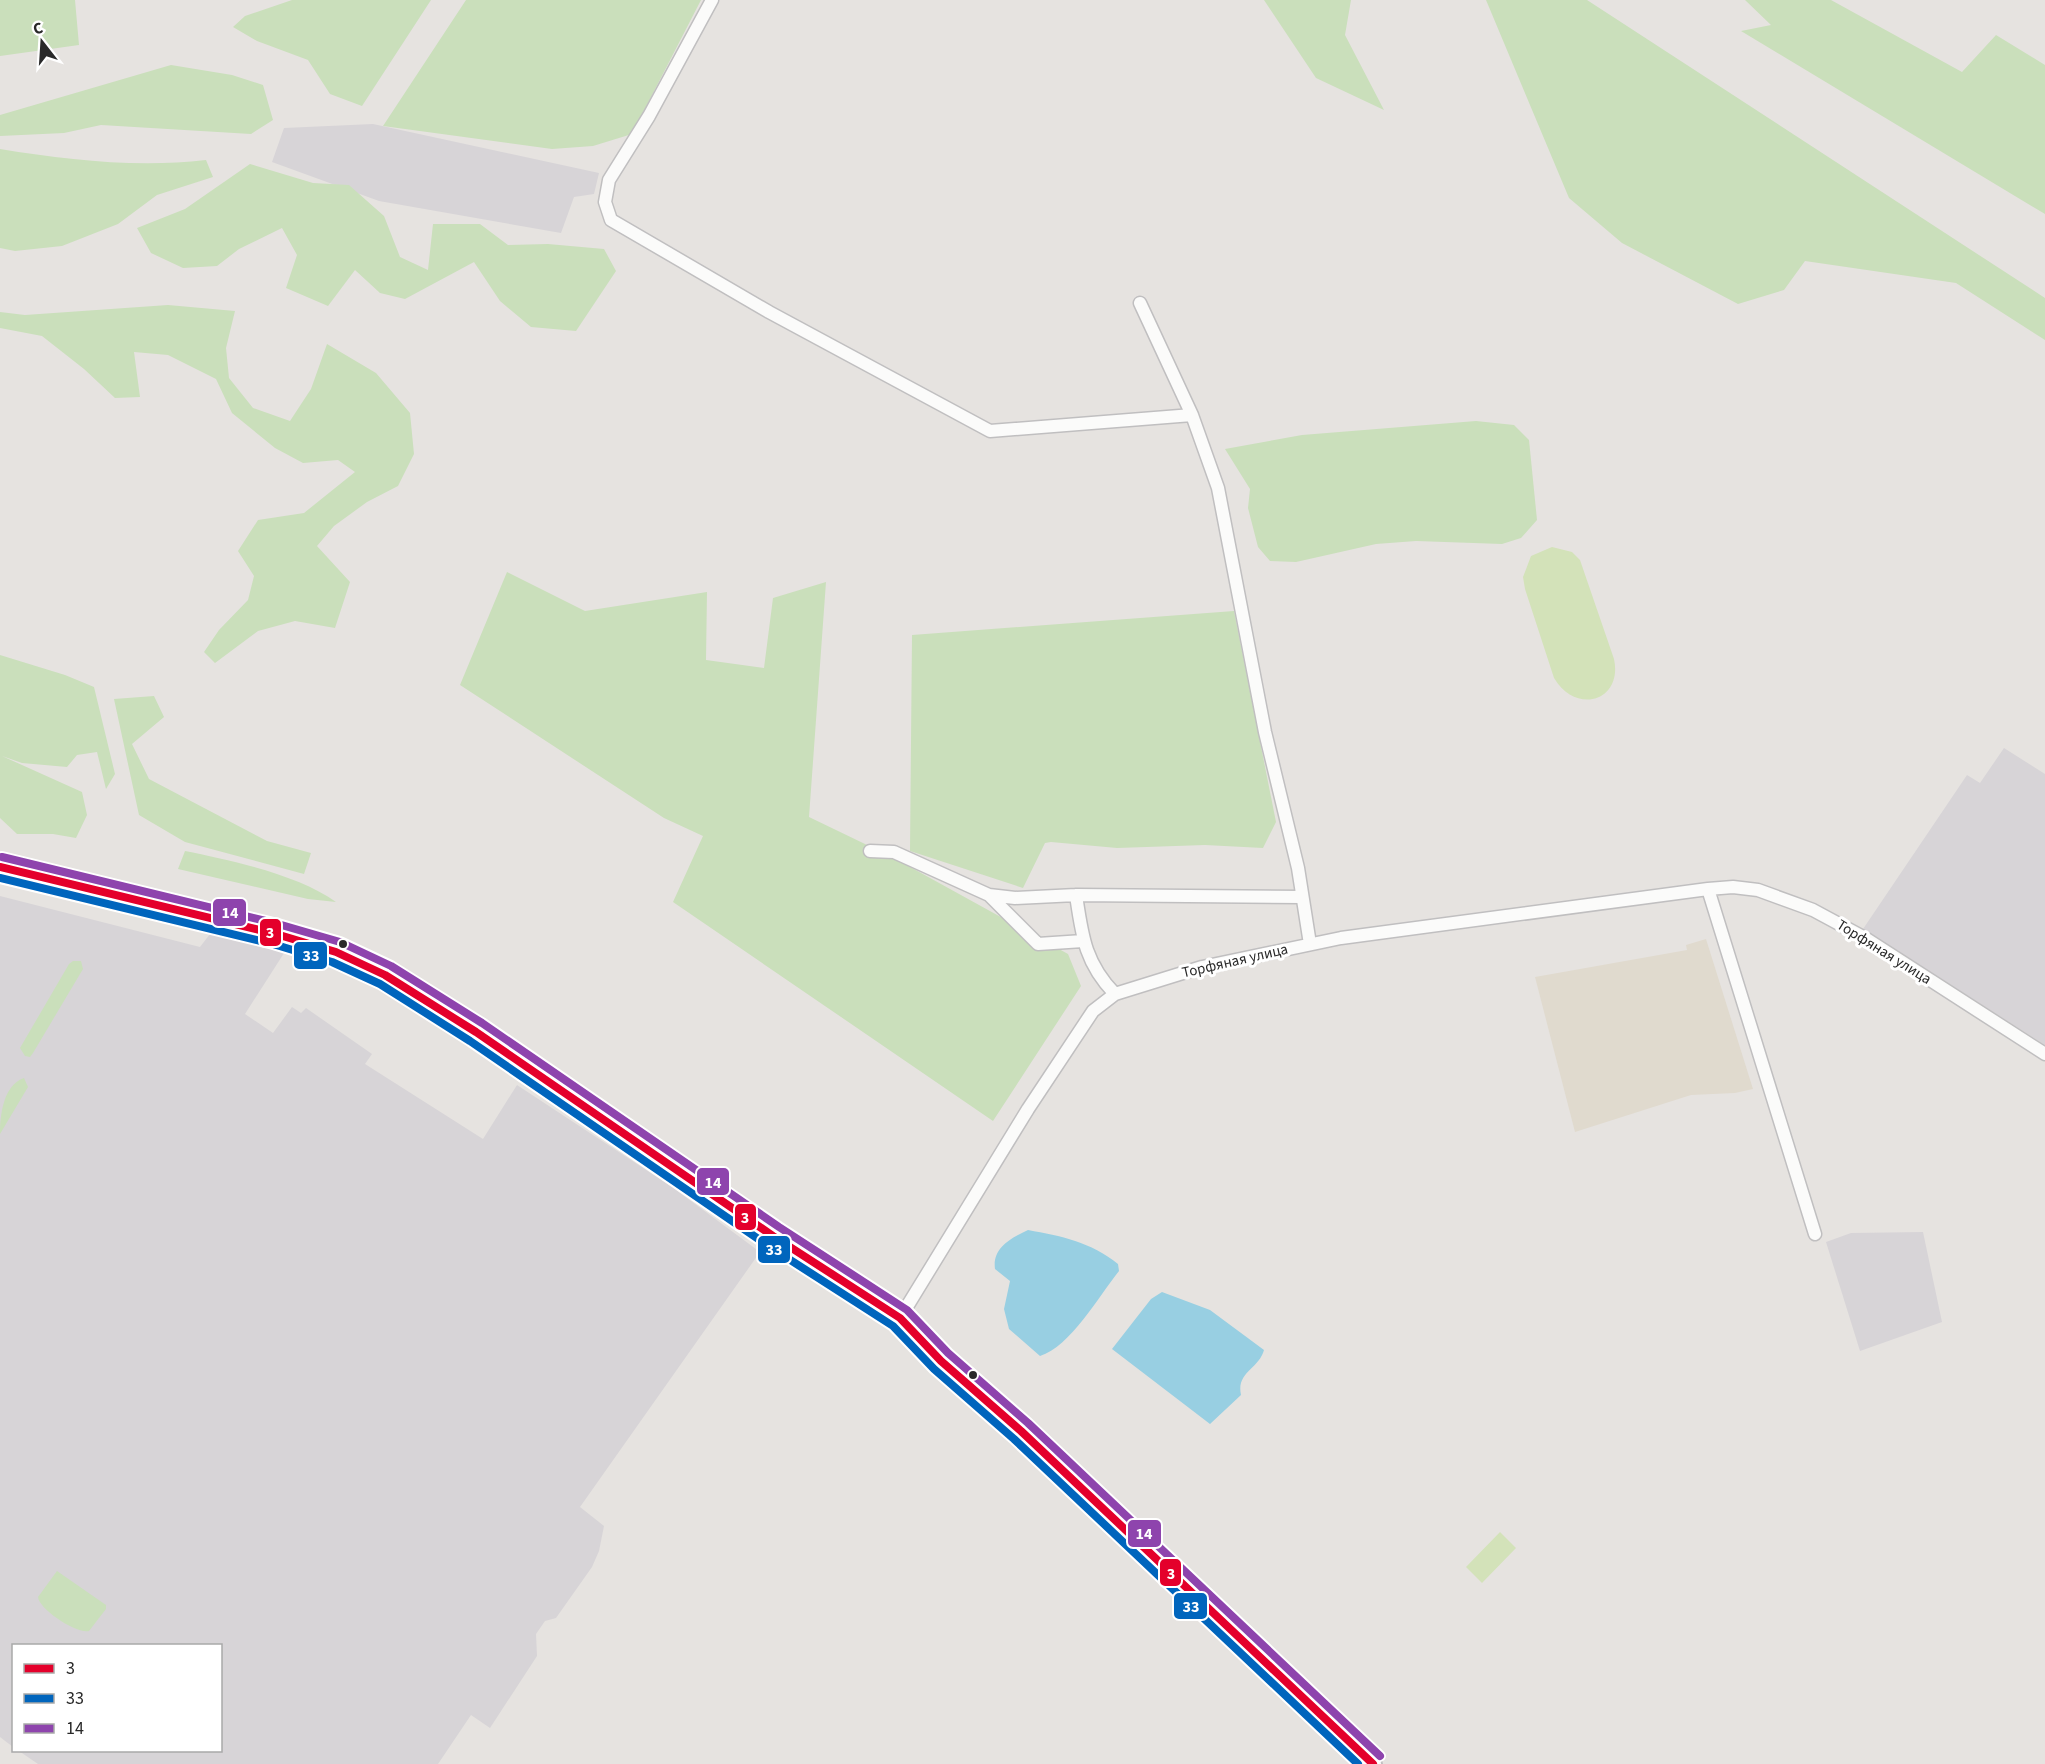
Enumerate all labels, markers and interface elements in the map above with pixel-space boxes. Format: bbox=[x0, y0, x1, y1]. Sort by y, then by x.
north arrow bbox=[12, 12, 72, 72]
text: С bbox=[30, 17, 46, 40]
line badge: 14 bbox=[212, 898, 247, 927]
text: 14 bbox=[222, 902, 239, 924]
street label: Торфяная улица bbox=[1833, 914, 1935, 990]
line badge: 3 bbox=[259, 918, 282, 947]
text: 3 bbox=[266, 922, 274, 944]
unlabelled marker bbox=[337, 938, 349, 950]
street label: Торфяная улица bbox=[1180, 939, 1290, 983]
line badge: 33 bbox=[293, 941, 328, 970]
text: 33 bbox=[303, 945, 319, 967]
line badge: 14 bbox=[696, 1167, 730, 1196]
text: 14 bbox=[705, 1172, 722, 1194]
line badge: 3 bbox=[734, 1203, 757, 1231]
text: 3 bbox=[741, 1207, 749, 1229]
line badge: 33 bbox=[757, 1235, 791, 1264]
text: 33 bbox=[766, 1239, 782, 1261]
unlabelled marker bbox=[967, 1369, 979, 1381]
line badge: 14 bbox=[1127, 1519, 1162, 1548]
text: 14 bbox=[1136, 1523, 1153, 1545]
line badge: 3 bbox=[1159, 1558, 1182, 1587]
text: 3 bbox=[1167, 1563, 1175, 1585]
line badge: 33 bbox=[1173, 1592, 1208, 1620]
text: 33 bbox=[1183, 1596, 1199, 1618]
legend bbox=[12, 1644, 222, 1752]
text: 3 bbox=[66, 1656, 75, 1681]
text: 33 bbox=[66, 1686, 84, 1711]
text: 14 bbox=[66, 1716, 84, 1741]

